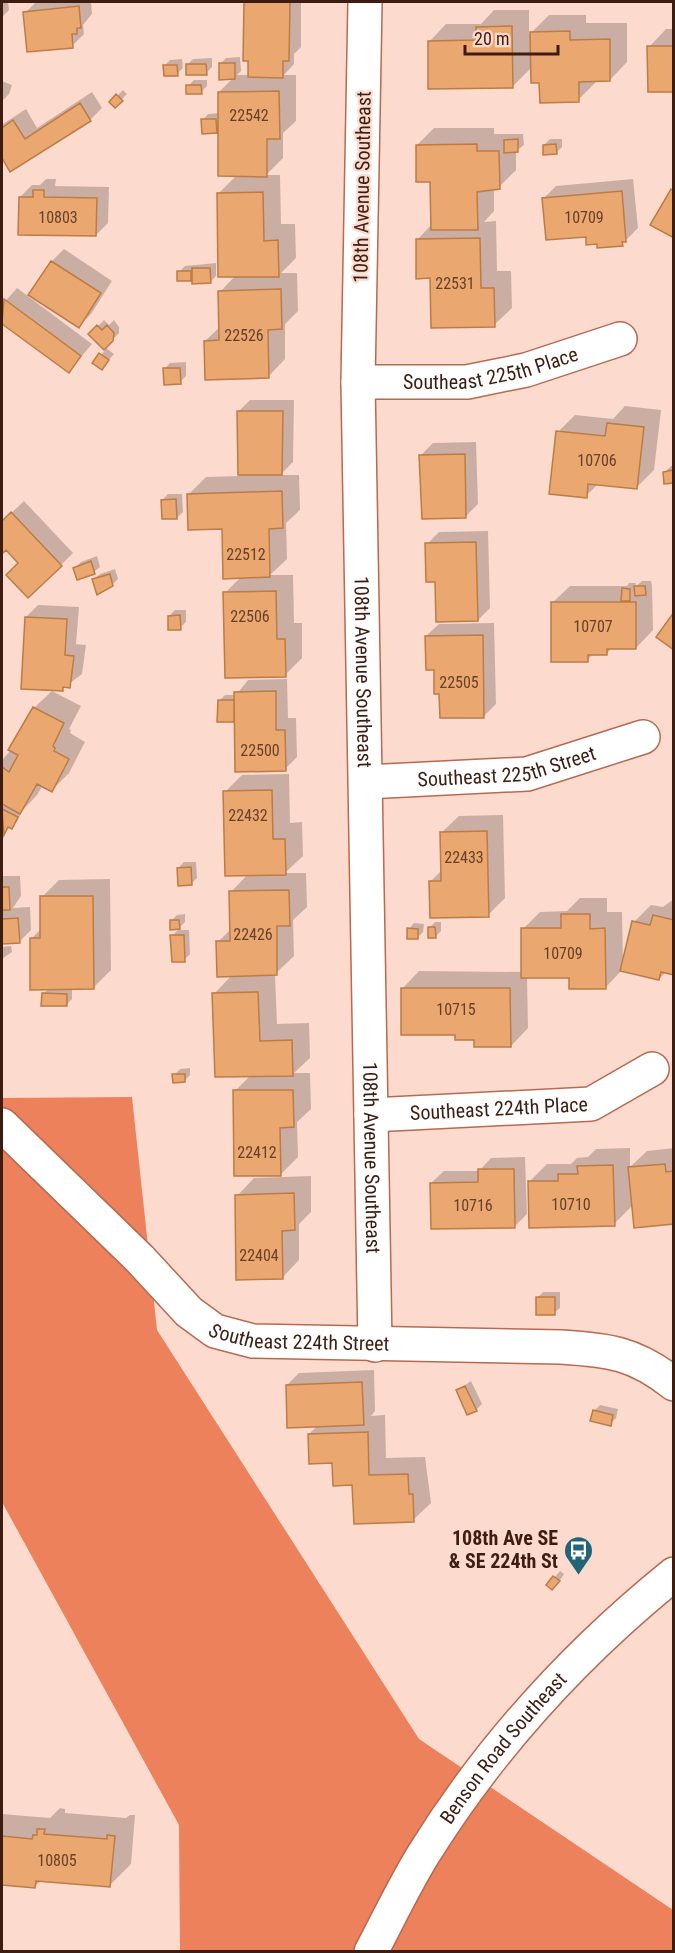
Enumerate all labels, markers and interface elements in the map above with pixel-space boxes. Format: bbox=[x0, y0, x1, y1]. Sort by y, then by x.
scale bar bbox=[465, 18, 558, 56]
text: 20 m bbox=[474, 28, 509, 49]
street label: 108th Avenue Southeast bbox=[348, 91, 376, 283]
house number: 22542 bbox=[229, 106, 269, 125]
house number: 10803 bbox=[38, 208, 78, 227]
house number: 10709 bbox=[564, 208, 604, 227]
house number: 22531 bbox=[435, 274, 475, 293]
house number: 22526 bbox=[224, 326, 264, 345]
street label: Southeast 225th Place bbox=[403, 342, 581, 394]
house number: 10706 bbox=[577, 451, 617, 470]
house number: 22512 bbox=[226, 545, 266, 564]
street label: 108th Avenue Southeast bbox=[349, 576, 377, 768]
house number: 22506 bbox=[230, 607, 270, 626]
house number: 10707 bbox=[573, 617, 613, 636]
house number: 22505 bbox=[439, 673, 479, 692]
house number: 22500 bbox=[240, 741, 280, 760]
street label: Southeast 225th Street bbox=[417, 741, 599, 791]
house number: 22432 bbox=[228, 806, 268, 825]
house number: 22433 bbox=[444, 848, 484, 867]
house number: 22426 bbox=[233, 925, 273, 944]
house number: 10709 bbox=[543, 944, 583, 963]
house number: 10715 bbox=[436, 1000, 476, 1019]
street label: 108th Avenue Southeast bbox=[358, 1062, 385, 1254]
street label: Southeast 224th Place bbox=[409, 1092, 588, 1125]
house number: 22412 bbox=[237, 1143, 277, 1162]
house number: 10710 bbox=[551, 1195, 591, 1214]
house number: 10716 bbox=[453, 1196, 493, 1215]
house number: 22404 bbox=[239, 1246, 279, 1265]
street label: Southeast 224th Street bbox=[204, 1318, 390, 1356]
place label: 108th Ave SE & SE 224th St bbox=[449, 1526, 558, 1573]
bus stop icon: 108th Ave SE & SE 224th St bbox=[563, 1534, 595, 1576]
street label: Benson Road Southeast bbox=[435, 1667, 572, 1828]
house number: 10805 bbox=[37, 1851, 77, 1870]

